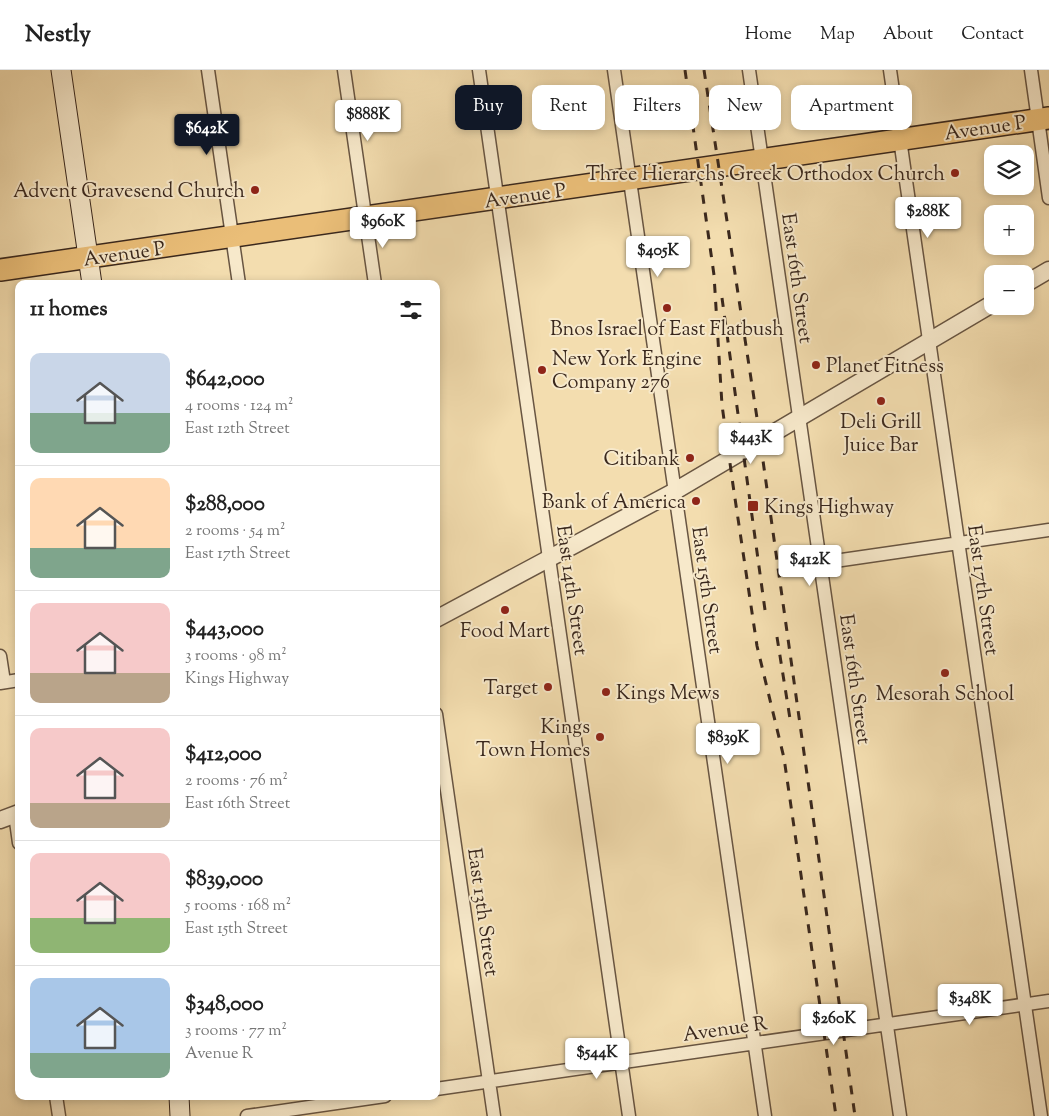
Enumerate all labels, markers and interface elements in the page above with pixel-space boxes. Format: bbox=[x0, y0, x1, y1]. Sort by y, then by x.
text: Nestly bbox=[25, 18, 91, 52]
text: Home bbox=[745, 22, 792, 48]
text: Map bbox=[820, 22, 855, 48]
text: About bbox=[883, 22, 933, 48]
text: Contact bbox=[961, 22, 1024, 48]
chip: Buy bbox=[455, 85, 522, 130]
chip: Rent bbox=[532, 85, 605, 130]
chip: Filters bbox=[615, 85, 699, 130]
chip: New bbox=[709, 85, 781, 130]
chip: Apartment bbox=[791, 85, 912, 130]
pin: $888K bbox=[333, 100, 403, 142]
text: $888K bbox=[346, 104, 390, 127]
street label: Avenue P bbox=[943, 109, 1028, 150]
pin: $642K bbox=[172, 114, 242, 156]
text: $642K bbox=[185, 118, 229, 141]
map controls bbox=[984, 145, 1034, 315]
button: layers bbox=[984, 145, 1034, 195]
place label: Three Hierarchs Greek Orthodox Church bbox=[586, 161, 945, 190]
marker: Three Hierarchs Greek Orthodox Church bbox=[949, 167, 961, 179]
street label: Avenue P bbox=[483, 177, 568, 218]
place label: Advent Gravesend Church bbox=[13, 178, 245, 207]
marker: Advent Gravesend Church bbox=[249, 184, 261, 196]
pin: $288K bbox=[893, 196, 963, 239]
text: $288K bbox=[906, 201, 950, 224]
button: + bbox=[984, 205, 1034, 255]
pin: $960K bbox=[348, 206, 418, 249]
text: $960K bbox=[361, 211, 405, 234]
street label: East 16th Street bbox=[772, 211, 819, 346]
street label: Avenue P bbox=[82, 235, 167, 276]
pin: $405K bbox=[623, 236, 693, 278]
text: $405K bbox=[637, 240, 679, 263]
button: − bbox=[984, 265, 1034, 315]
text: 11 homes bbox=[30, 295, 108, 325]
icon: filters bbox=[397, 296, 425, 324]
marker: Bnos Israel of East Flatbush bbox=[661, 302, 673, 314]
place label: Bnos Israel of East Flatbush bbox=[550, 316, 784, 345]
place label: New York Engine Company 276 bbox=[552, 346, 702, 398]
place label: Planet Fitness bbox=[826, 353, 944, 382]
marker: Planet Fitness bbox=[810, 359, 822, 371]
marker: New York Engine Company 276 bbox=[536, 364, 548, 376]
text: $642,000 bbox=[185, 365, 265, 395]
icon: home bbox=[70, 373, 130, 433]
text: 4 rooms · 124 m² bbox=[185, 395, 293, 418]
marker: Deli Grill Juice Bar bbox=[875, 395, 887, 407]
place label: Deli Grill Juice Bar bbox=[840, 409, 922, 461]
text: East 12th Street bbox=[185, 418, 290, 441]
pin: $443K bbox=[716, 422, 786, 465]
text: $443K bbox=[730, 427, 772, 450]
place label: Citibank bbox=[603, 446, 680, 475]
marker: Citibank bbox=[684, 452, 696, 464]
place label: Bank of America bbox=[542, 489, 686, 518]
text: $288,000 bbox=[185, 490, 265, 520]
place label: Kings Highway bbox=[764, 494, 894, 523]
marker: Bank of America bbox=[690, 495, 702, 507]
icon: home bbox=[70, 498, 130, 558]
marker: Kings Highway bbox=[746, 499, 760, 513]
text: 2 rooms · 54 m² bbox=[185, 520, 285, 543]
street label: East 14th Street bbox=[547, 523, 594, 658]
street label: East 17th Street bbox=[958, 523, 1005, 658]
street label: East 15th Street bbox=[682, 525, 729, 656]
text: East 17th Street bbox=[185, 543, 290, 566]
pin: $412K bbox=[775, 544, 845, 587]
text: $412K bbox=[789, 549, 831, 572]
marker: Food Mart bbox=[499, 604, 511, 616]
street label: East 16th Street bbox=[830, 612, 877, 747]
text: $443,000 bbox=[185, 615, 264, 645]
place label: Food Mart bbox=[460, 618, 550, 647]
icon: home bbox=[70, 623, 130, 683]
text: 3 rooms · 98 m² bbox=[185, 645, 287, 668]
marker: Mesorah School bbox=[939, 667, 951, 679]
text: Kings Highway bbox=[185, 668, 289, 691]
place label: Target bbox=[484, 675, 538, 704]
place label: Kings Mews bbox=[616, 680, 720, 709]
marker: Target bbox=[542, 681, 554, 693]
place label: Mesorah School bbox=[876, 681, 1015, 710]
marker: Kings Mews bbox=[600, 686, 612, 698]
place label: Kings Town Homes bbox=[476, 714, 590, 766]
pin: $839K bbox=[693, 722, 763, 765]
text: $839K bbox=[707, 727, 749, 750]
marker: Kings Town Homes bbox=[594, 731, 606, 743]
text: $412,000 bbox=[185, 740, 262, 770]
icon: home bbox=[70, 748, 130, 808]
text: 2 rooms · 76 m² bbox=[185, 770, 288, 793]
text: East 16th Street bbox=[185, 793, 290, 816]
street label: East 13th Street bbox=[458, 846, 505, 979]
text: $839,000 bbox=[185, 865, 263, 895]
icon: home bbox=[70, 873, 130, 933]
text: 5 rooms · 168 m² bbox=[185, 895, 291, 918]
text: East 15th Street bbox=[185, 918, 288, 941]
pin: $348K bbox=[935, 984, 1005, 1026]
text: $348K bbox=[949, 988, 991, 1011]
text: $348,000 bbox=[185, 990, 264, 1020]
icon: home bbox=[70, 998, 130, 1058]
pin: $260K bbox=[799, 1004, 869, 1046]
text: $260K bbox=[812, 1008, 856, 1031]
street label: Avenue R bbox=[681, 1010, 770, 1051]
text: 3 rooms · 77 m² bbox=[185, 1020, 287, 1043]
pin: $544K bbox=[562, 1038, 632, 1080]
text: $544K bbox=[576, 1042, 618, 1065]
text: Avenue R bbox=[185, 1043, 253, 1066]

